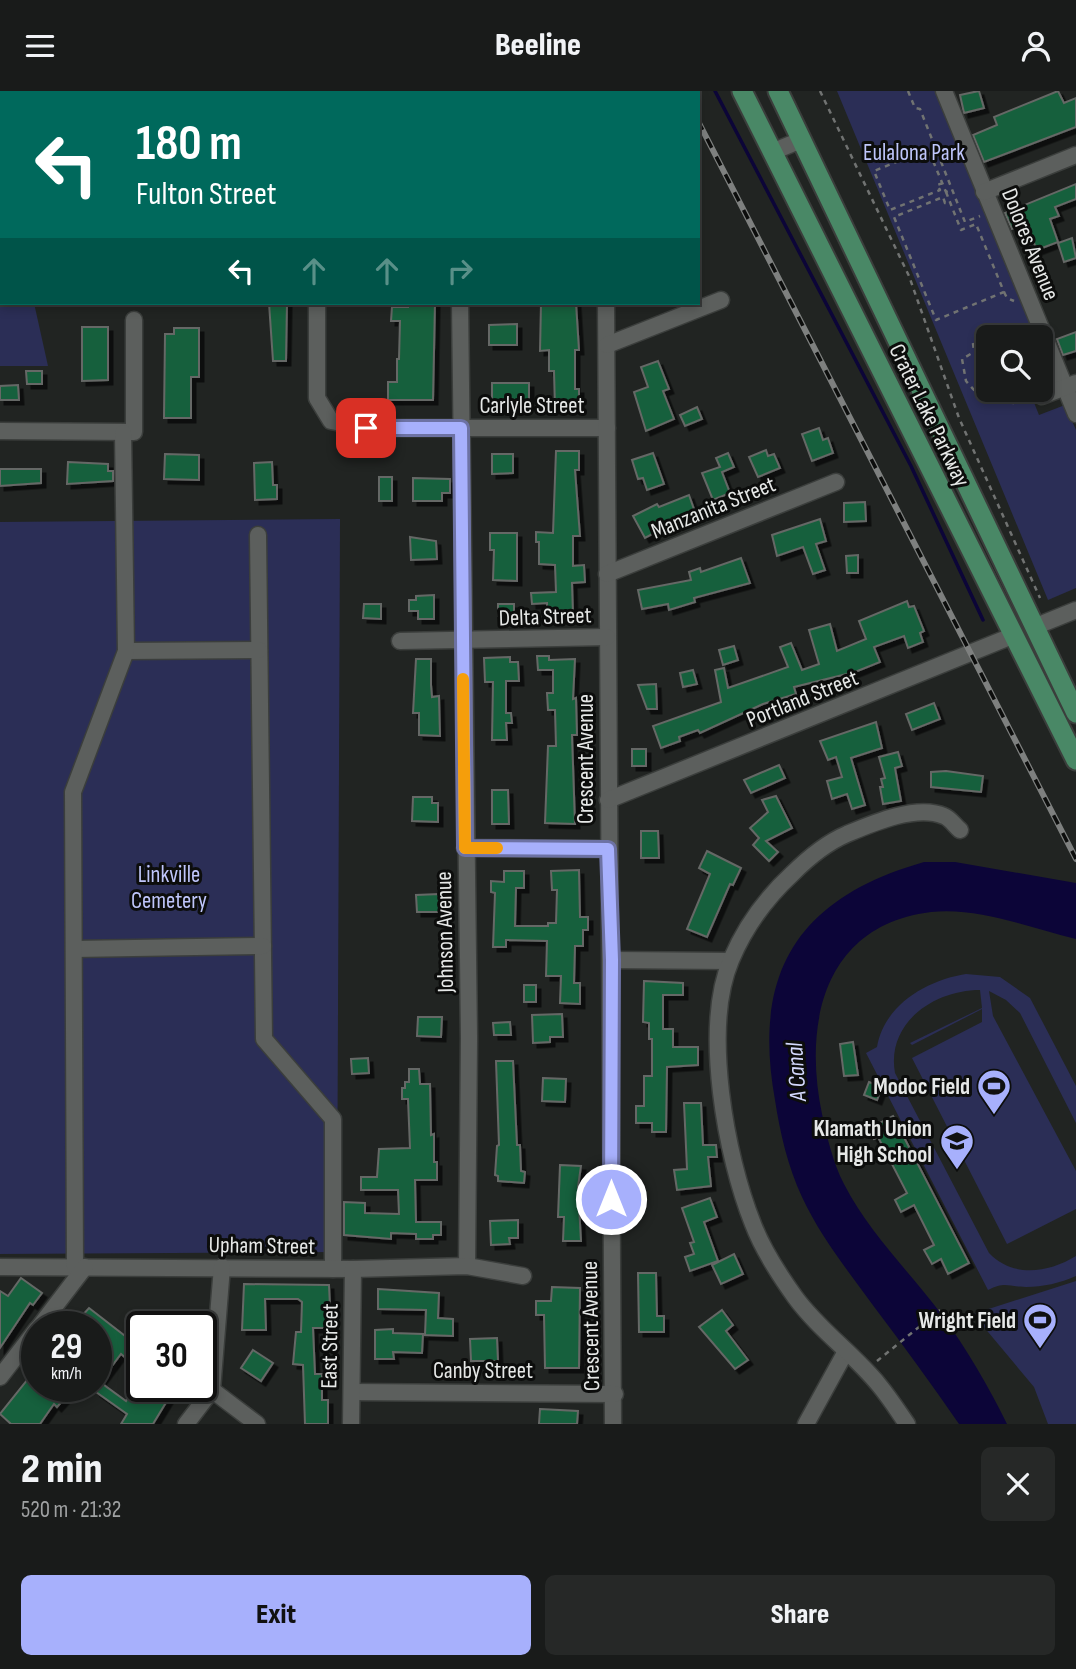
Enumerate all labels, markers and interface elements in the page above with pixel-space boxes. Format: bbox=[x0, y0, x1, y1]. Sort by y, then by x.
text: Beeline bbox=[495, 26, 581, 65]
icon: menu bbox=[21, 27, 59, 65]
icon: person bbox=[1017, 27, 1055, 65]
text: 180 m bbox=[136, 115, 242, 174]
icon: left bbox=[21, 119, 112, 210]
park label: Eulalona Park bbox=[863, 139, 965, 167]
text: Fulton Street bbox=[136, 175, 277, 214]
street label: Dolores Avenue bbox=[995, 184, 1065, 304]
icon: left bbox=[222, 252, 260, 290]
icon: ahead bbox=[295, 252, 333, 290]
icon: ahead bbox=[368, 252, 406, 290]
icon: right bbox=[441, 252, 479, 290]
map controls bbox=[976, 325, 1053, 402]
button: search bbox=[976, 325, 1053, 402]
street label: Crater Lake Parkway bbox=[883, 340, 976, 491]
street label: Carlyle Street bbox=[479, 392, 585, 420]
pin bbox=[336, 398, 396, 458]
icon: arrive bbox=[347, 409, 385, 447]
street label: Manzanita Street bbox=[647, 470, 780, 546]
street label: Delta Street bbox=[498, 601, 592, 633]
street label: Portland Street bbox=[742, 664, 862, 734]
street label: Crescent Avenue bbox=[572, 694, 600, 824]
park label: Linkville Cemetery bbox=[131, 861, 207, 915]
street label: Johnson Avenue bbox=[430, 871, 460, 994]
water label: A Canal bbox=[780, 1041, 813, 1103]
sports icon: Modoc Field bbox=[975, 1067, 1013, 1116]
place label: Modoc Field bbox=[873, 1073, 970, 1101]
place label: Klamath Union High School bbox=[813, 1115, 932, 1169]
school or university icon: Klamath Union High School bbox=[938, 1122, 976, 1171]
position arrow bbox=[574, 1162, 648, 1236]
street label: Upham Street bbox=[208, 1231, 316, 1261]
street label: Crescent Avenue bbox=[576, 1261, 606, 1391]
sports icon: Wright Field bbox=[1021, 1301, 1059, 1350]
street label: East Street bbox=[315, 1303, 345, 1389]
place label: Wright Field bbox=[918, 1307, 1016, 1335]
speed limit sign: 30 bbox=[126, 1311, 217, 1402]
text: 29 bbox=[51, 1326, 82, 1369]
street label: Canby Street bbox=[433, 1357, 533, 1385]
text: km/h bbox=[51, 1363, 82, 1384]
text: 2 min bbox=[21, 1444, 102, 1495]
button: close bbox=[981, 1447, 1055, 1521]
text: 520 m · 21:32 bbox=[21, 1496, 121, 1524]
button: Exit bbox=[21, 1575, 531, 1655]
button: Share bbox=[545, 1575, 1055, 1655]

